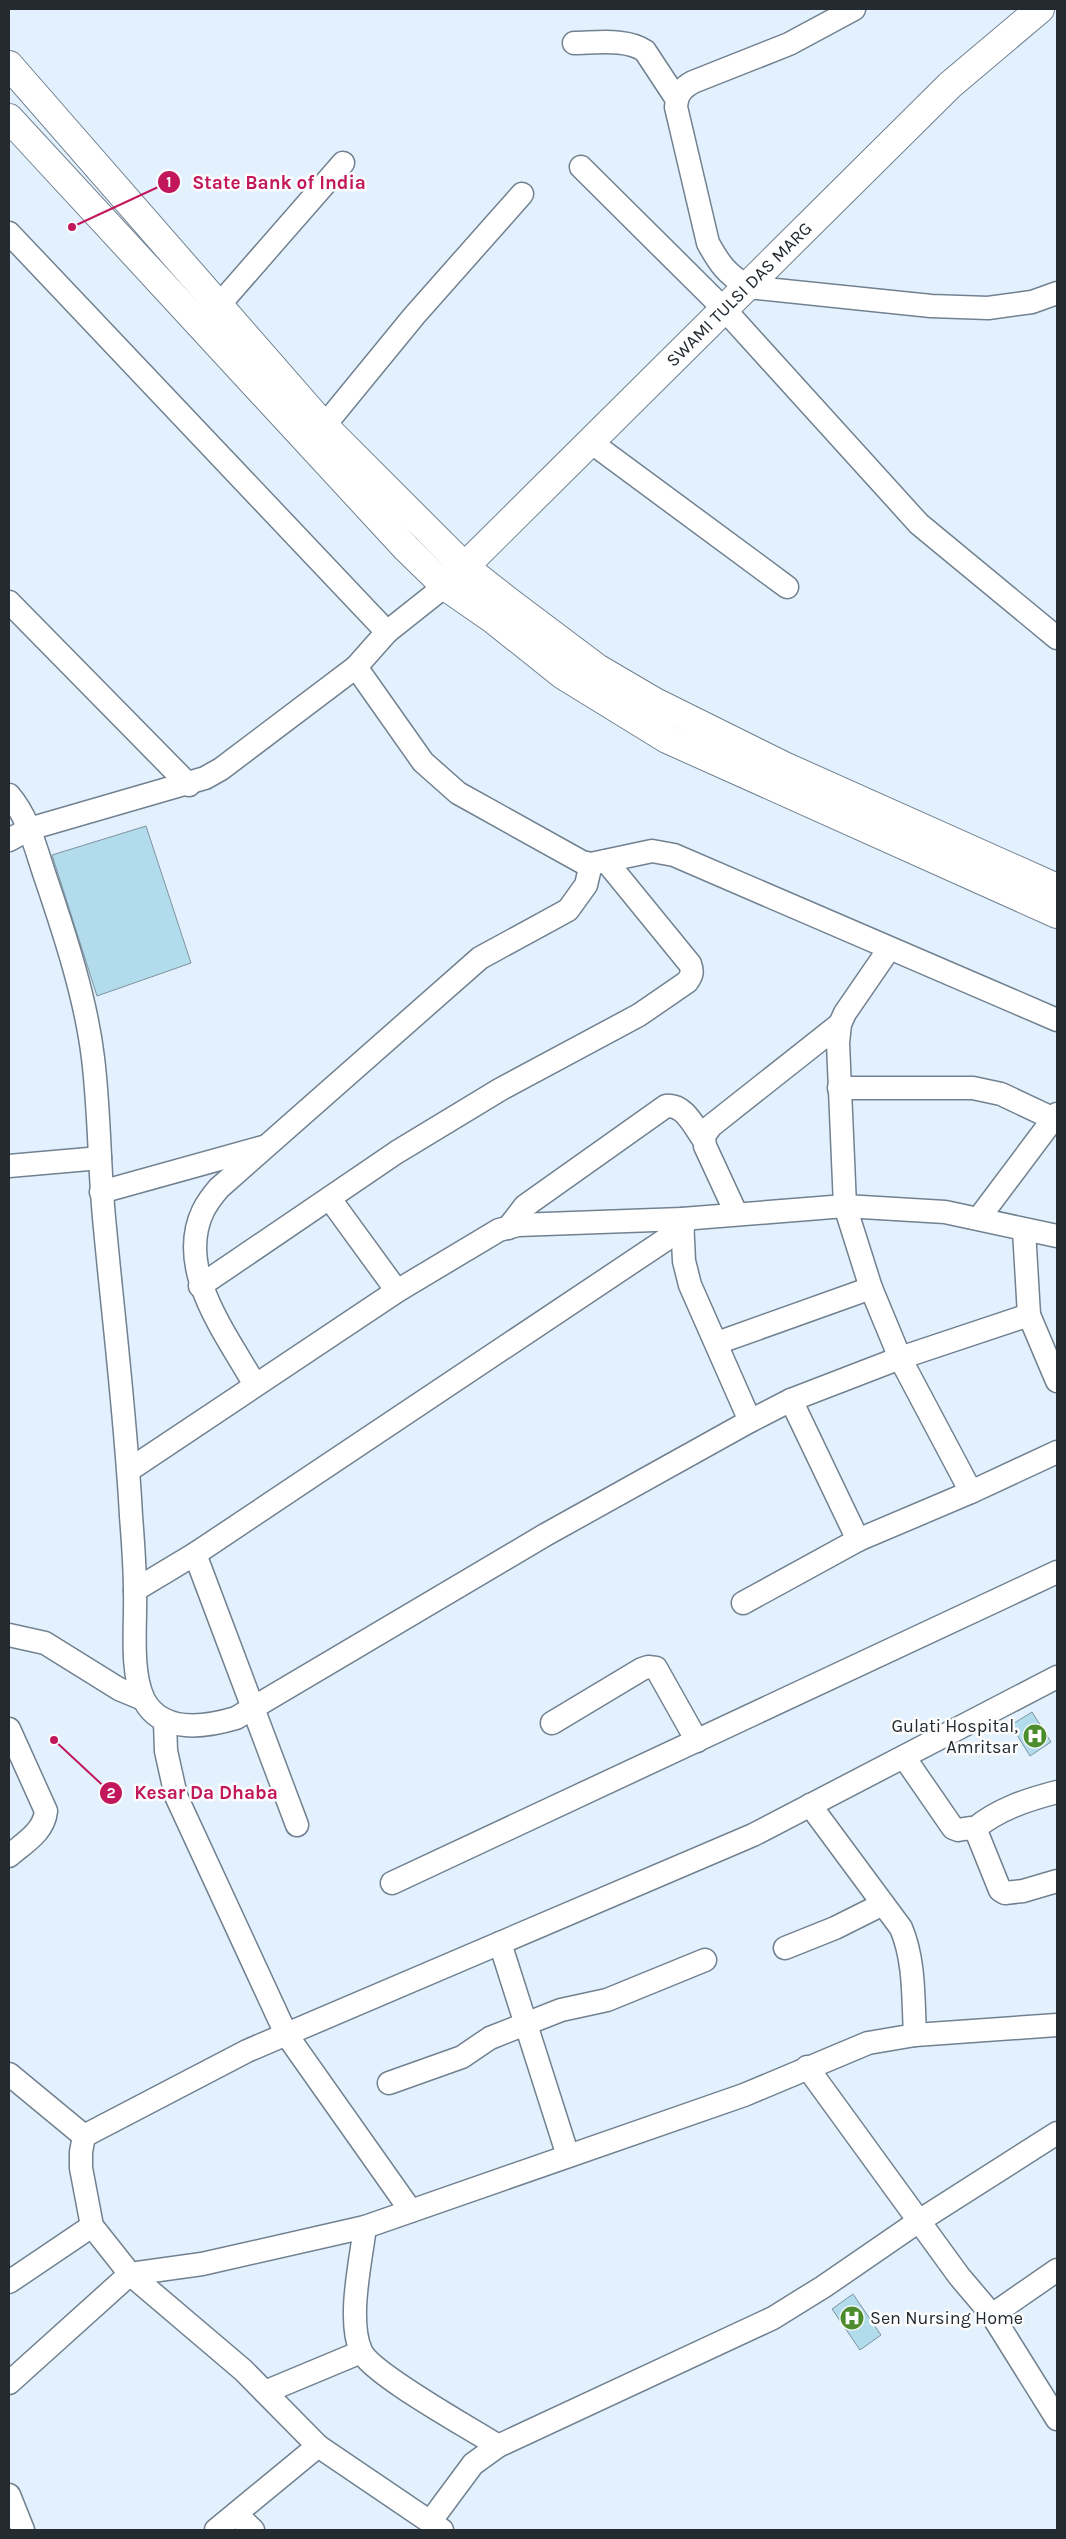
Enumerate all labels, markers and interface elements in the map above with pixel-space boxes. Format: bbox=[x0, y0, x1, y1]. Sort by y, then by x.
callout: State Bank of India bbox=[157, 165, 376, 199]
text: State Bank of India bbox=[192, 172, 366, 194]
text: 1 bbox=[166, 173, 172, 191]
street label: SWAMI TULSI DAS MARG bbox=[662, 217, 817, 371]
place label: Gulati Hospital, Amritsar bbox=[891, 1715, 1018, 1758]
hospital icon: Gulati Hospital, Amritsar bbox=[1022, 1723, 1048, 1749]
callout: Kesar Da Dhaba bbox=[99, 1776, 287, 1810]
text: Kesar Da Dhaba bbox=[134, 1782, 278, 1804]
text: 2 bbox=[106, 1784, 116, 1802]
hospital icon: Sen Nursing Home bbox=[839, 2305, 865, 2331]
place label: Sen Nursing Home bbox=[870, 2307, 1023, 2329]

